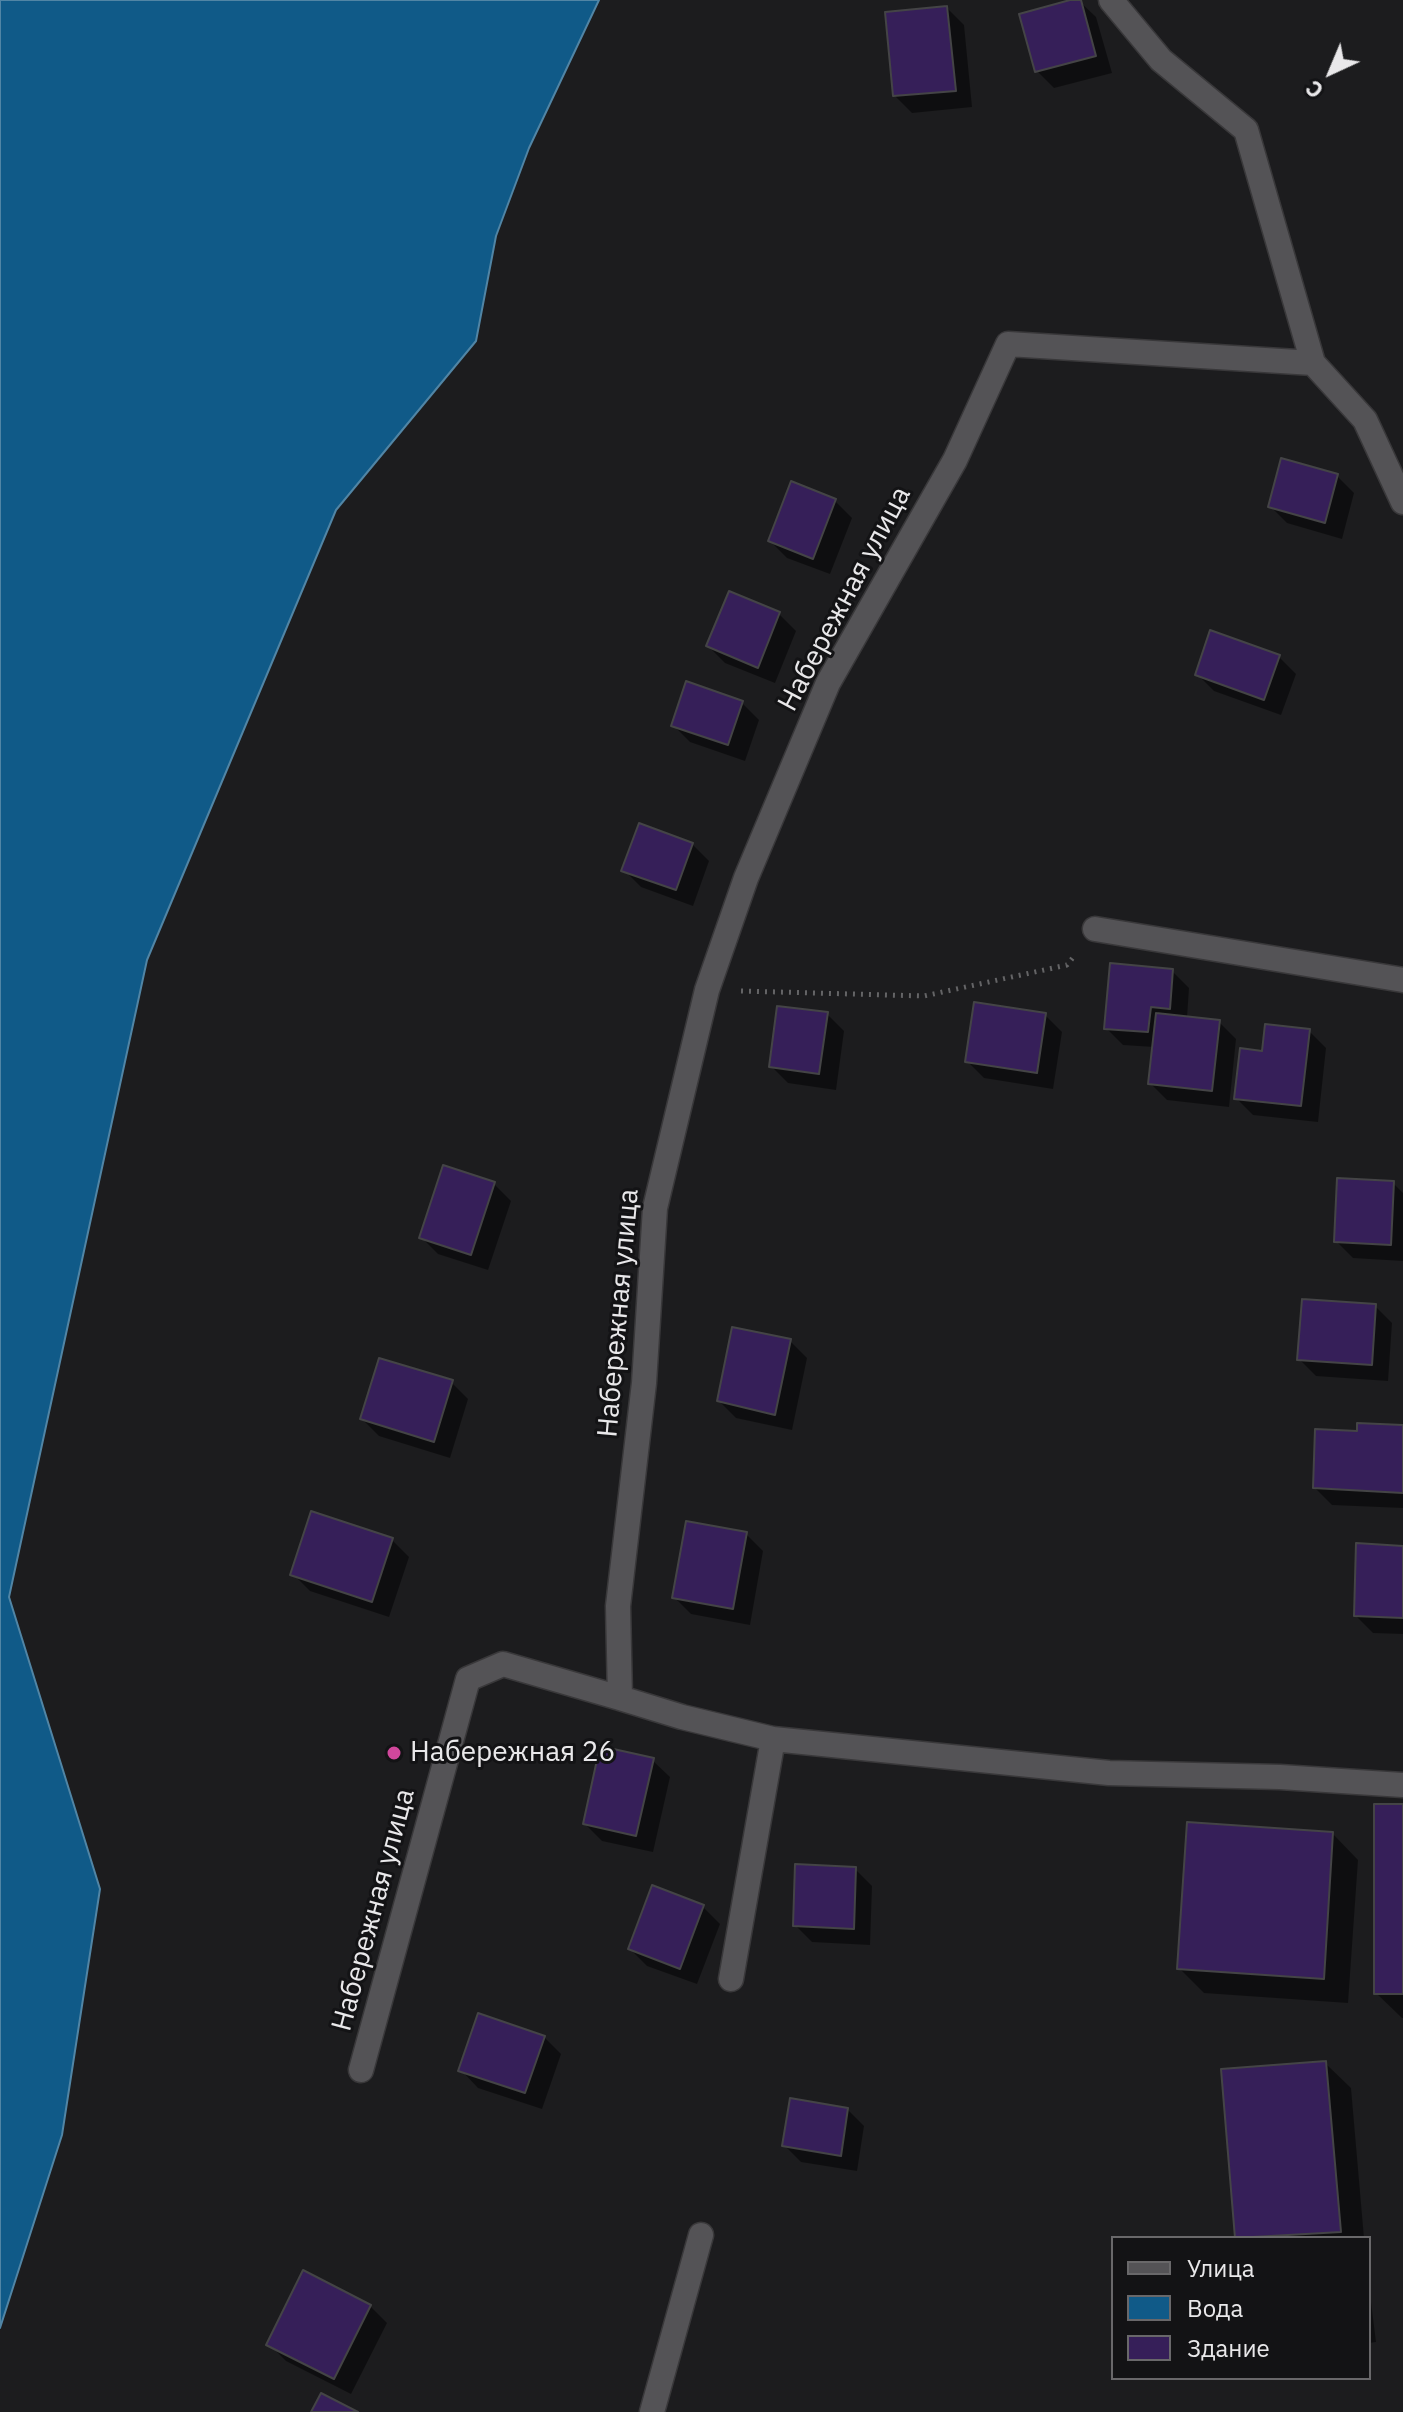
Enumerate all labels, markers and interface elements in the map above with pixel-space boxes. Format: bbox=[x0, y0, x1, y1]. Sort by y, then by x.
north arrow bbox=[1291, 32, 1371, 112]
text: С bbox=[1299, 74, 1329, 105]
street label: Набережная улица bbox=[772, 481, 918, 717]
street label: Набережная улица bbox=[591, 1187, 647, 1439]
place label: Набережная 26 bbox=[410, 1736, 615, 1770]
marker: Набережная 26 bbox=[385, 1744, 403, 1762]
street label: Набережная улица bbox=[326, 1785, 422, 2035]
legend bbox=[1111, 2236, 1371, 2380]
text: Улица bbox=[1187, 2252, 1255, 2284]
text: Вода bbox=[1187, 2292, 1243, 2324]
text: Здание bbox=[1187, 2332, 1270, 2364]

